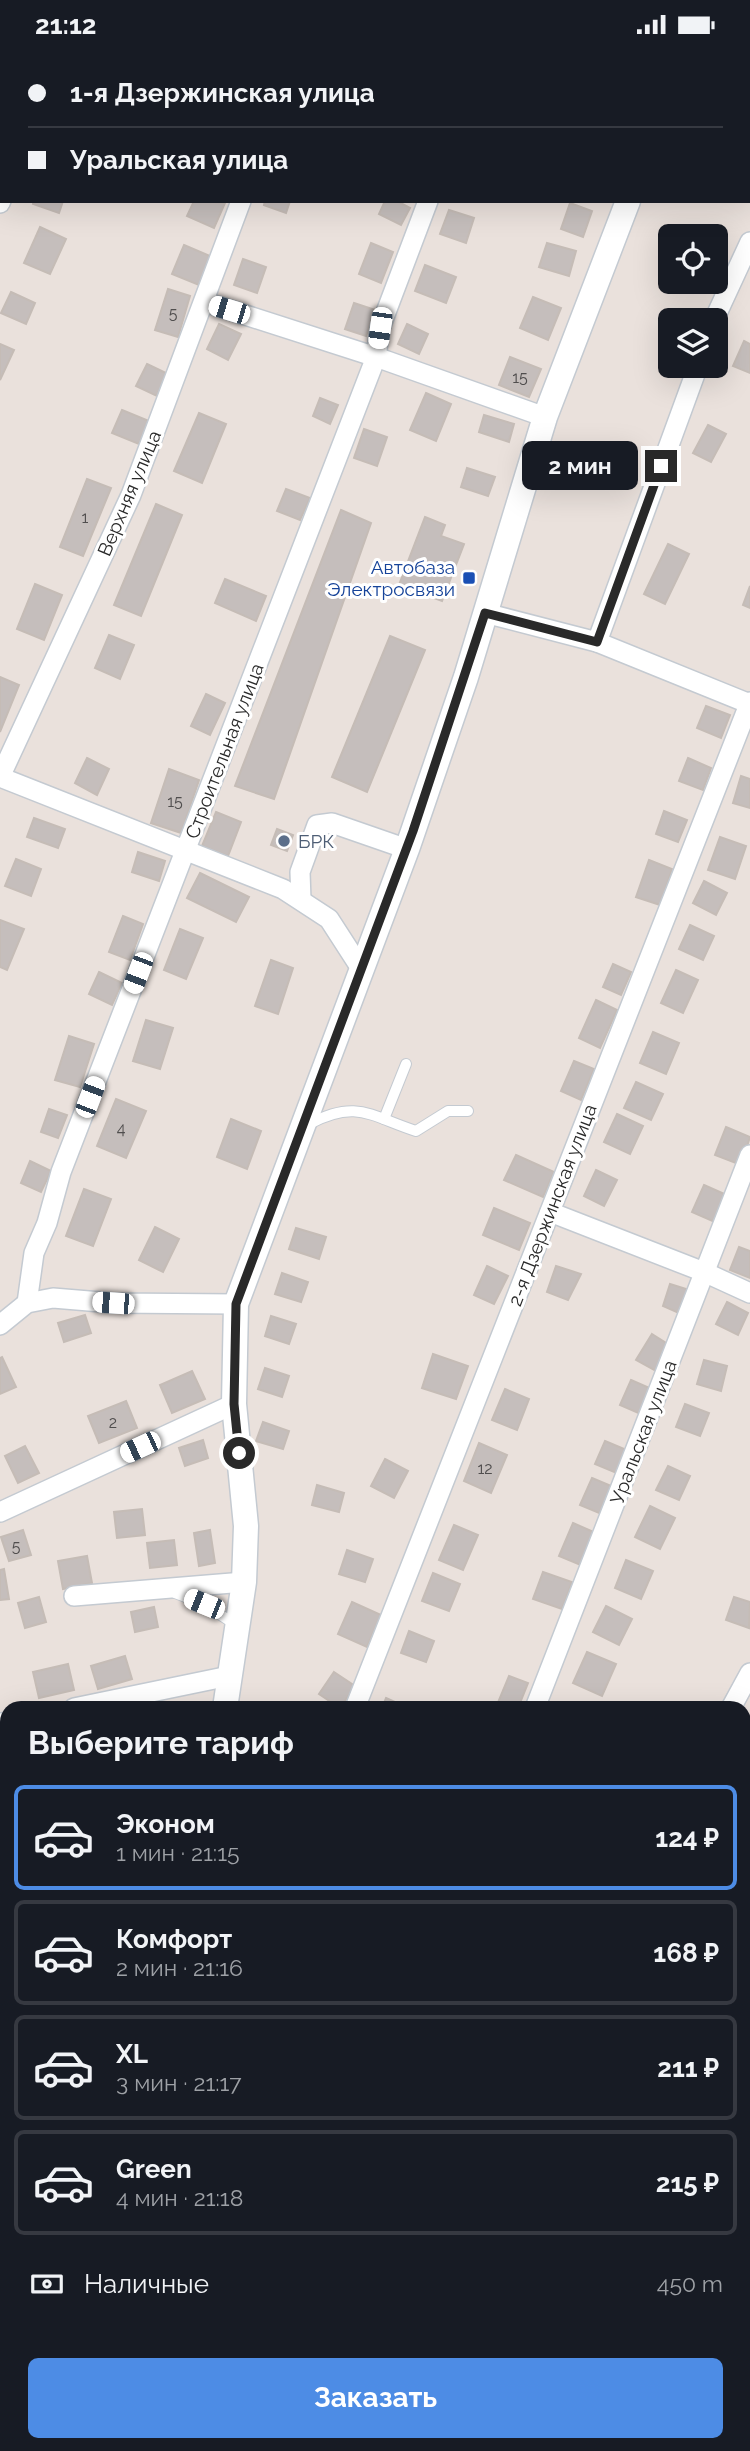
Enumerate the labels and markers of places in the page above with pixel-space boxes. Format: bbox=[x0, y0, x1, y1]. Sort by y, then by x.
place label: Автобаза Электросвязи bbox=[327, 556, 455, 600]
marker: Автобаза Электросвязи bbox=[461, 570, 477, 586]
place label: БРК bbox=[298, 830, 334, 852]
marker: БРК bbox=[276, 833, 292, 849]

